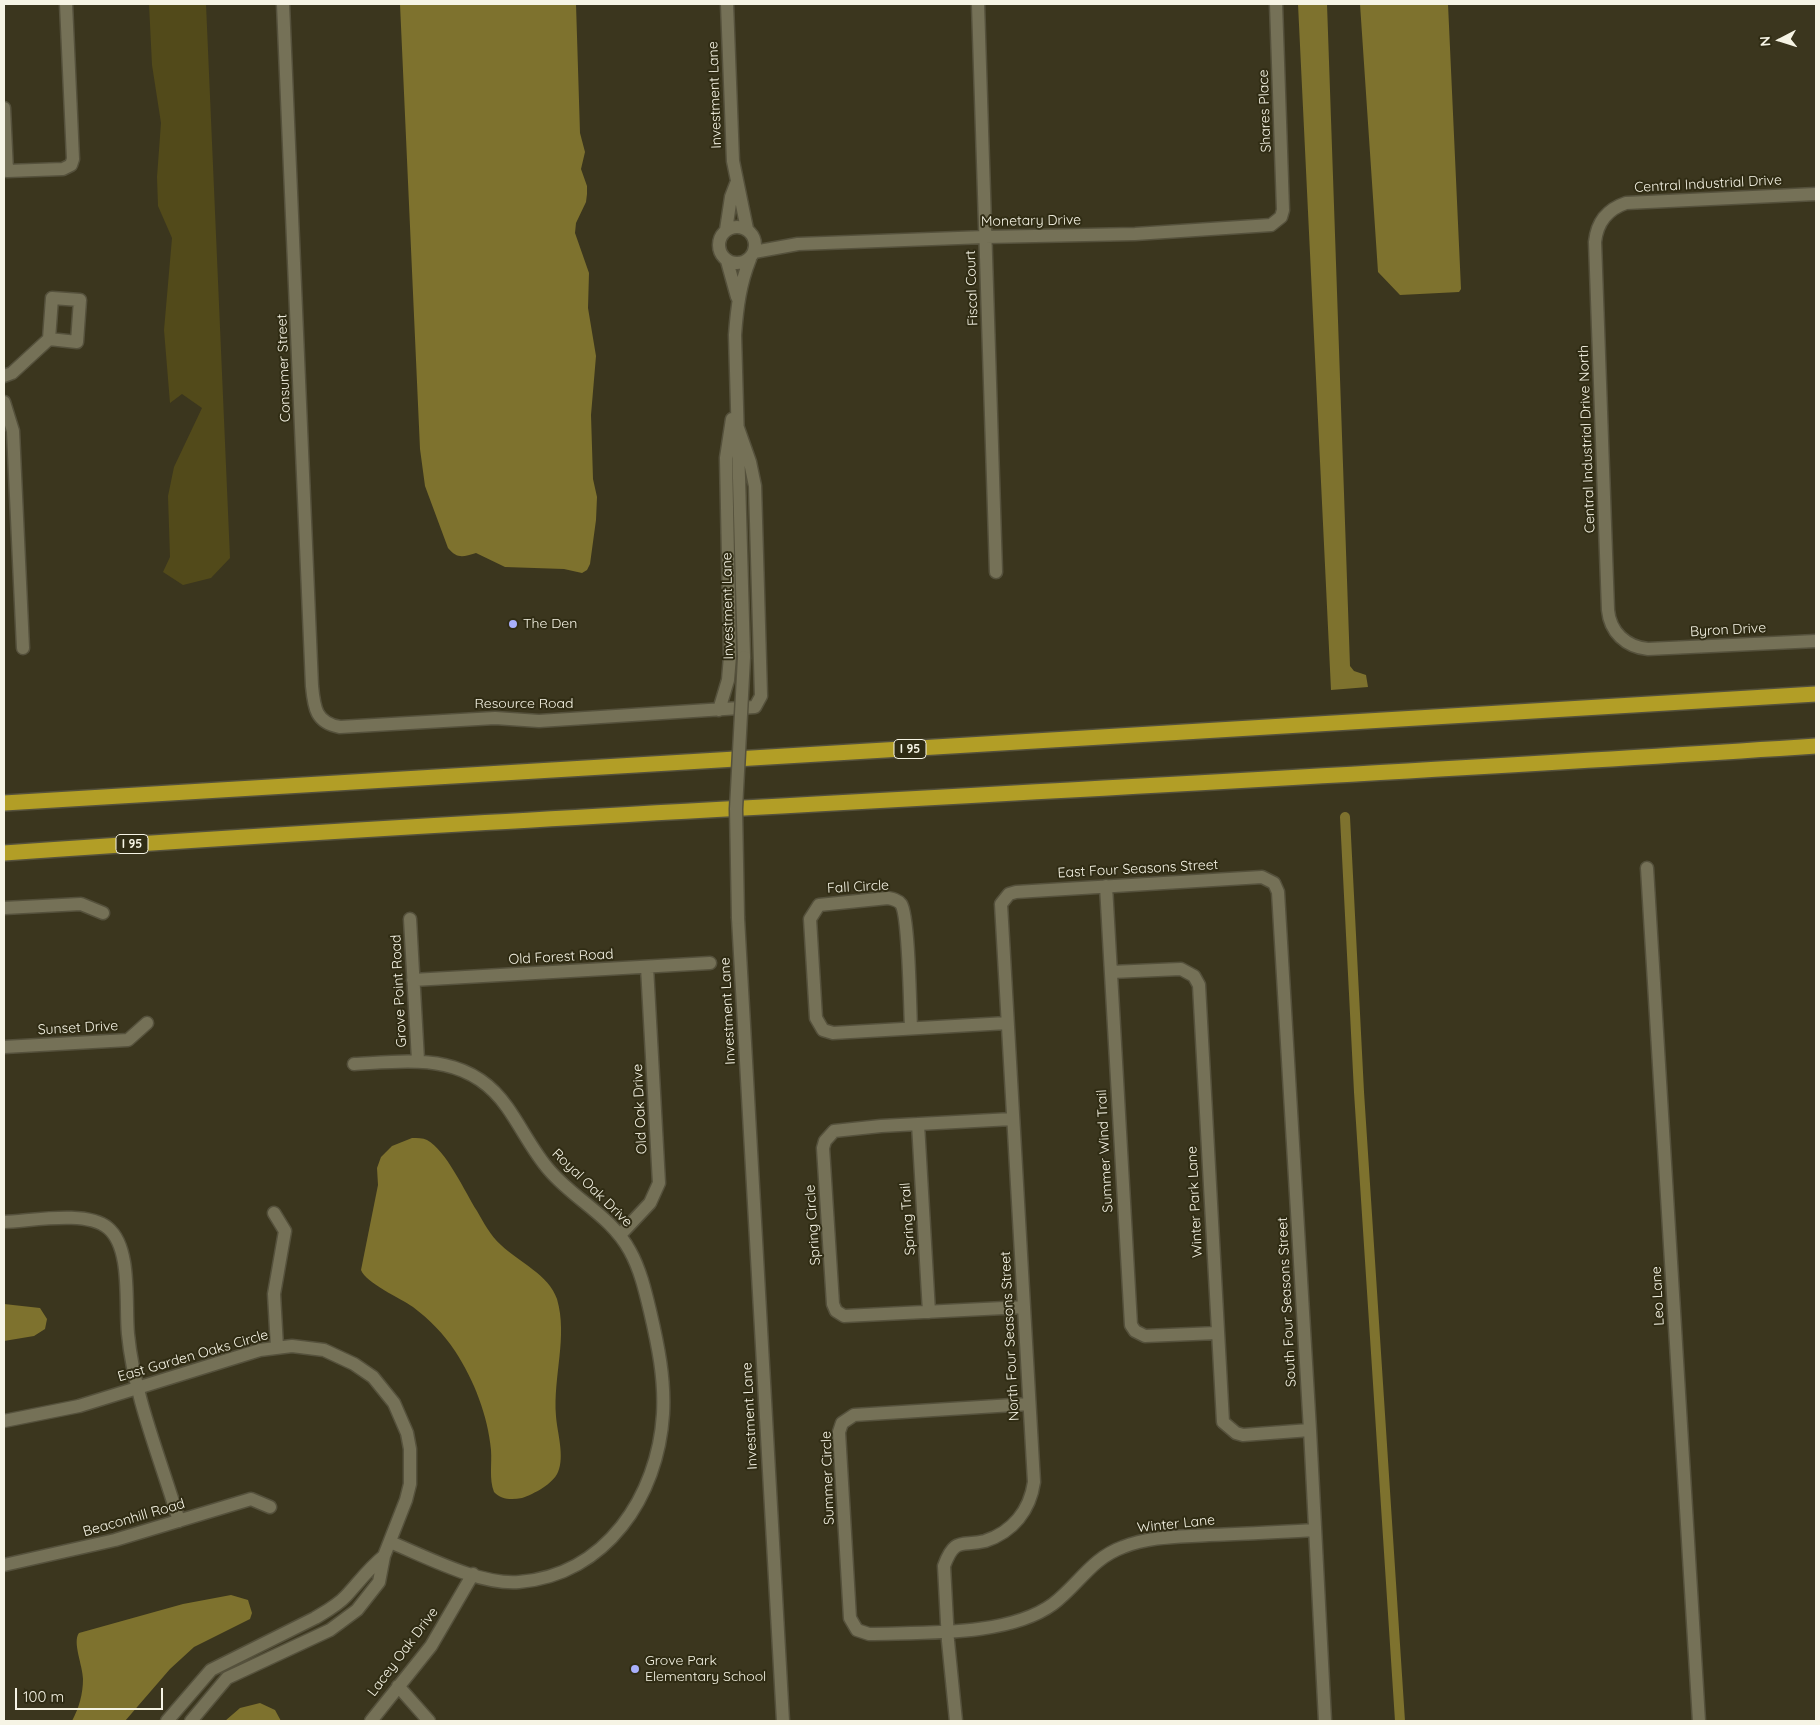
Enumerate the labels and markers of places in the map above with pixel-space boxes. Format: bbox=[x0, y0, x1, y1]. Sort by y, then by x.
place label: The Den bbox=[523, 616, 577, 632]
marker: The Den bbox=[507, 618, 519, 630]
place label: Grove Park Elementary School bbox=[645, 1653, 766, 1685]
marker: Grove Park Elementary School bbox=[629, 1663, 641, 1675]

